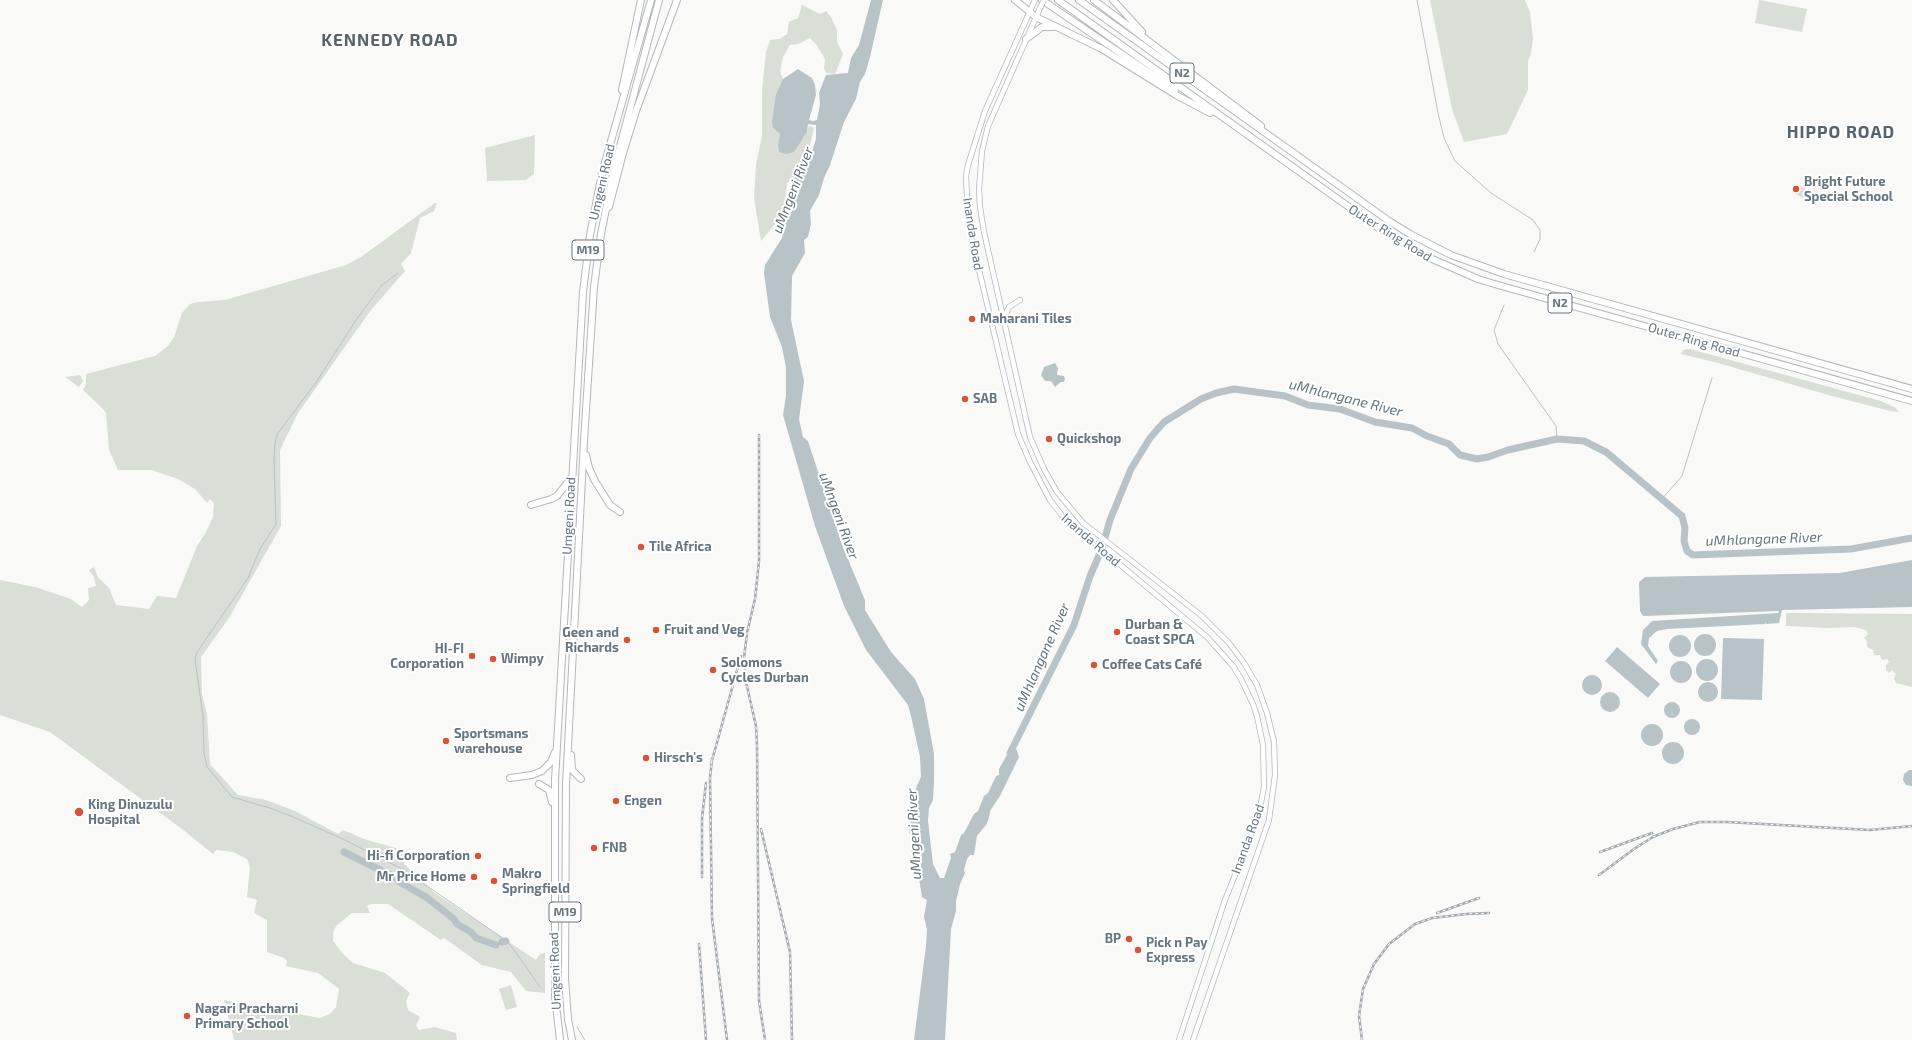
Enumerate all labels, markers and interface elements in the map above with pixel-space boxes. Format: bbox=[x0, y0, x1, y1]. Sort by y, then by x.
district label: KENNEDY ROAD bbox=[321, 30, 459, 50]
road number: N2 bbox=[1170, 63, 1194, 83]
district label: HIPPO ROAD bbox=[1787, 122, 1895, 142]
street label: Umgeni Road bbox=[586, 142, 618, 222]
water label: uMngeni River bbox=[769, 144, 817, 236]
place label: Bright Future Special School bbox=[1804, 174, 1893, 205]
marker: Bright Future Special School bbox=[1791, 184, 1801, 194]
street label: Inanda Road bbox=[960, 197, 986, 271]
street label: Outer Ring Road bbox=[1346, 201, 1434, 265]
road number: M19 bbox=[572, 240, 604, 260]
road number: N2 bbox=[1548, 293, 1572, 313]
place label: Maharani Tiles bbox=[980, 311, 1072, 327]
marker: Maharani Tiles bbox=[967, 314, 977, 324]
street label: Outer Ring Road bbox=[1646, 319, 1742, 361]
water label: uMhlangane River bbox=[1287, 376, 1405, 420]
place label: SAB bbox=[973, 391, 997, 407]
marker: SAB bbox=[960, 394, 970, 404]
place label: Quickshop bbox=[1057, 431, 1121, 447]
marker: Quickshop bbox=[1044, 434, 1054, 444]
water label: uMngeni River bbox=[816, 470, 862, 562]
street label: Umgeni Road bbox=[559, 477, 579, 555]
street label: Inanda Road bbox=[1058, 510, 1124, 570]
water label: uMhlangane River bbox=[1705, 529, 1823, 549]
place label: Tile Africa bbox=[649, 539, 712, 555]
marker: Tile Africa bbox=[636, 542, 646, 552]
water label: uMhlangane River bbox=[1011, 600, 1073, 714]
place label: Durban & Coast SPCA bbox=[1125, 617, 1195, 648]
place label: Fruit and Veg bbox=[664, 622, 745, 638]
place label: Geen and Richards bbox=[562, 625, 619, 656]
marker: Fruit and Veg bbox=[651, 625, 661, 635]
marker: Durban & Coast SPCA bbox=[1112, 627, 1122, 637]
marker: Geen and Richards bbox=[622, 635, 632, 645]
place label: HI-FI Corporation bbox=[390, 641, 464, 672]
marker: HI-FI Corporation bbox=[467, 651, 477, 661]
place label: Wimpy bbox=[501, 651, 544, 667]
marker: Wimpy bbox=[488, 654, 498, 664]
place label: Solomons Cycles Durban bbox=[721, 655, 809, 686]
place label: Coffee Cats Café bbox=[1102, 657, 1202, 673]
marker: Coffee Cats Café bbox=[1089, 660, 1099, 670]
marker: Solomons Cycles Durban bbox=[708, 665, 718, 675]
place label: Sportsmans warehouse bbox=[454, 726, 528, 757]
marker: Sportsmans warehouse bbox=[441, 736, 451, 746]
place label: Hirsch's bbox=[654, 750, 703, 766]
marker: Hirsch's bbox=[641, 753, 651, 763]
water label: uMngeni River bbox=[903, 788, 925, 880]
place label: Engen bbox=[624, 793, 662, 809]
marker: Engen bbox=[611, 796, 621, 806]
place label: King Dinuzulu Hospital bbox=[88, 797, 173, 828]
street label: Inanda Road bbox=[1228, 802, 1268, 876]
marker: King Dinuzulu Hospital bbox=[73, 806, 85, 818]
place label: FNB bbox=[602, 840, 627, 856]
marker: FNB bbox=[589, 843, 599, 853]
place label: Hi-fi Corporation bbox=[367, 848, 470, 864]
marker: Hi-fi Corporation bbox=[473, 851, 483, 861]
place label: Makro Springfield bbox=[502, 866, 570, 897]
place label: Mr Price Home bbox=[376, 869, 466, 885]
marker: Mr Price Home bbox=[469, 872, 479, 882]
marker: Makro Springfield bbox=[489, 876, 499, 886]
road number: M19 bbox=[549, 902, 581, 922]
place label: BP bbox=[1105, 931, 1121, 947]
street label: Umgeni Road bbox=[546, 932, 564, 1010]
marker: BP bbox=[1124, 934, 1134, 944]
place label: Pick n Pay Express bbox=[1146, 935, 1208, 966]
marker: Pick n Pay Express bbox=[1133, 945, 1143, 955]
place label: Nagari Pracharni Primary School bbox=[195, 1001, 298, 1032]
marker: Nagari Pracharni Primary School bbox=[182, 1011, 192, 1021]

